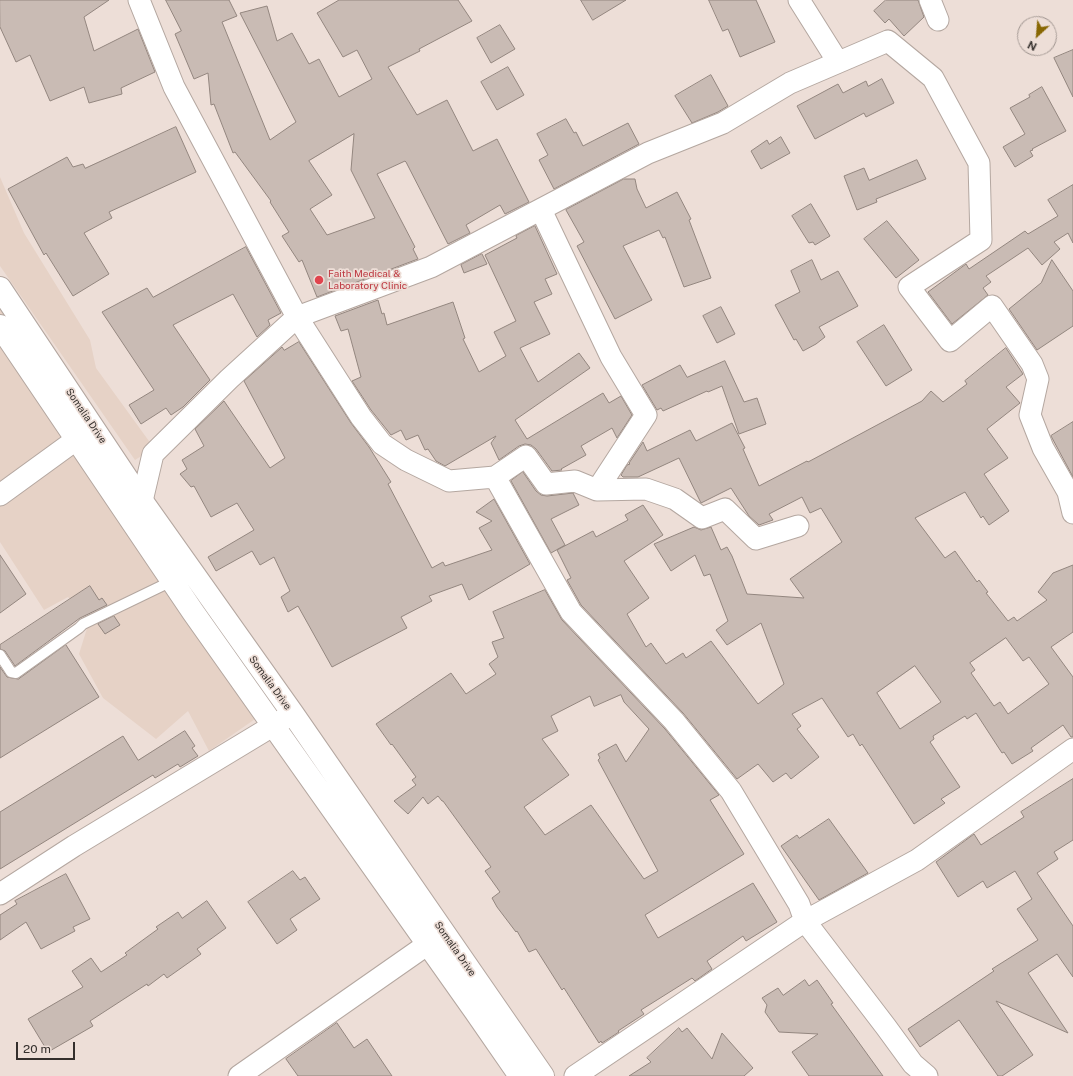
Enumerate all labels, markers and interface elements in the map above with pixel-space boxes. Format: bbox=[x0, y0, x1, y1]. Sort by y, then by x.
north arrow bbox=[1017, 16, 1057, 56]
text: N bbox=[1026, 39, 1039, 53]
place label: Faith Medical & Laboratory Clinic bbox=[328, 268, 407, 292]
marker: Faith Medical & Laboratory Clinic bbox=[313, 274, 325, 286]
street label: Somalia Drive bbox=[63, 386, 109, 446]
street label: Somalia Drive bbox=[246, 654, 294, 712]
street label: Somalia Drive bbox=[432, 919, 478, 979]
scale bar bbox=[18, 1034, 77, 1060]
text: 20 m bbox=[23, 1042, 51, 1056]

